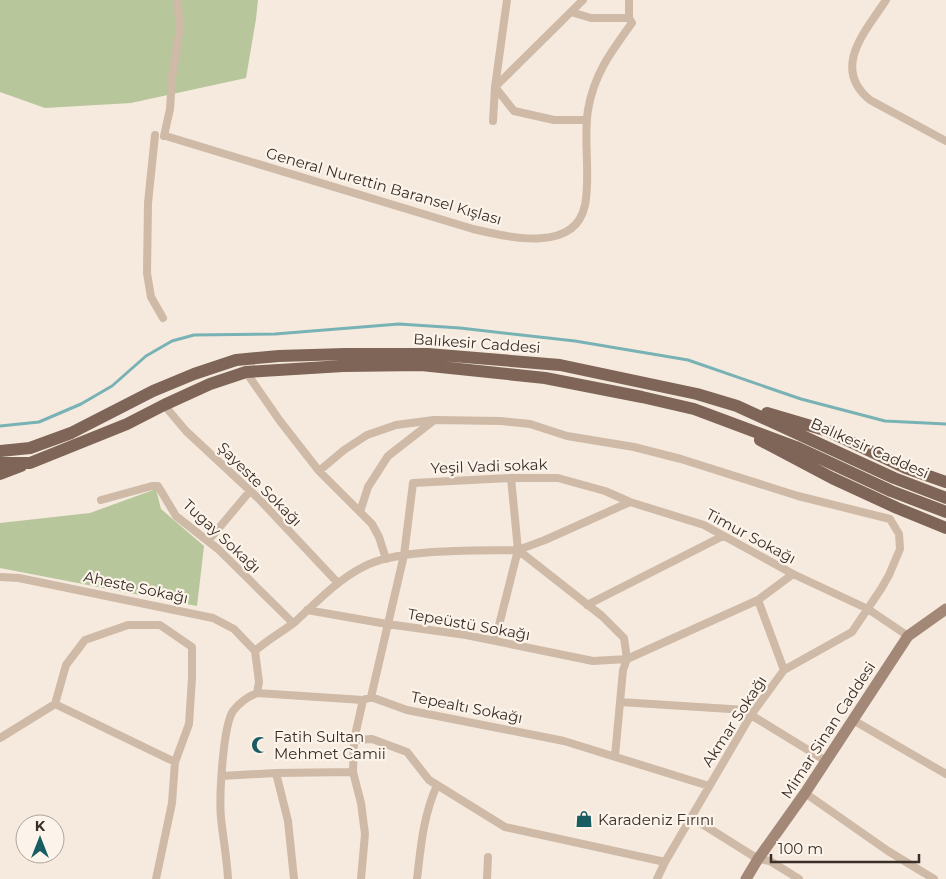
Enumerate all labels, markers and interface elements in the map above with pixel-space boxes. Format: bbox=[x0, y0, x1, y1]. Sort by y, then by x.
street label: General Nurettin Baransel Kışlası bbox=[264, 143, 504, 229]
street label: Balıkesir Caddesi bbox=[413, 329, 541, 357]
street label: Balıkesir Caddesi bbox=[808, 413, 932, 483]
street label: Şayeste Sokağı bbox=[214, 438, 306, 530]
street label: Yeşil Vadi sokak bbox=[430, 454, 548, 478]
street label: Tugay Sokağı bbox=[179, 495, 265, 577]
street label: Timur Sokağı bbox=[703, 504, 799, 568]
street label: Aheste Sokağı bbox=[82, 567, 190, 607]
street label: Tepeüstü Sokağı bbox=[406, 604, 532, 644]
street label: Mimar Sinan Caddesi bbox=[777, 658, 879, 802]
street label: Akmar Sokağı bbox=[697, 672, 771, 770]
street label: Tepealtı Sokağı bbox=[410, 687, 524, 727]
place label: Fatih Sultan Mehmet Camii bbox=[274, 727, 386, 763]
mosque icon: Fatih Sultan Mehmet Camii bbox=[250, 735, 270, 755]
shop icon: Karadeniz Fırını bbox=[574, 809, 594, 829]
place label: Karadeniz Fırını bbox=[598, 810, 714, 829]
north arrow bbox=[15, 814, 65, 864]
text: K bbox=[35, 817, 46, 835]
scale bar bbox=[771, 832, 918, 864]
text: 100 m bbox=[778, 839, 823, 858]

